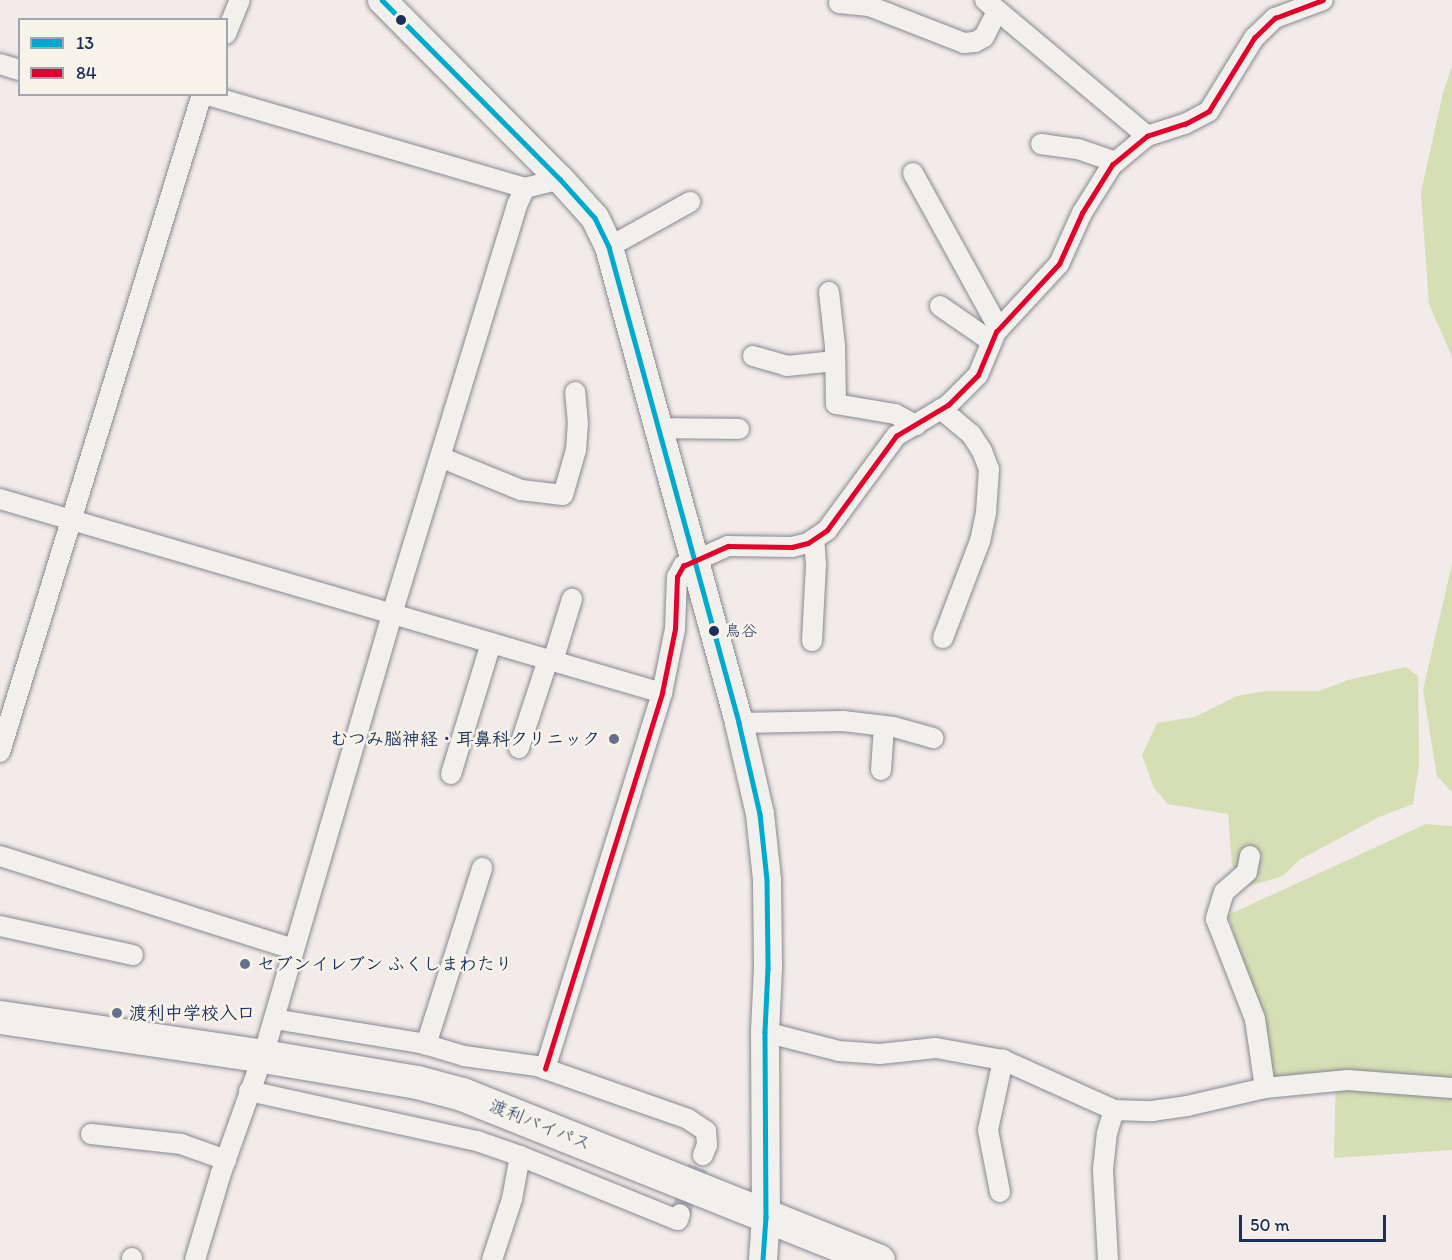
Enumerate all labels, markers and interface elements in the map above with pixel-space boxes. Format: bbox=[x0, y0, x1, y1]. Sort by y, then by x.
unlabelled marker bbox=[395, 14, 407, 26]
legend bbox=[18, 18, 228, 96]
text: 13 bbox=[76, 32, 94, 54]
text: 84 bbox=[76, 62, 97, 84]
place label: 鳥谷 bbox=[725, 621, 757, 641]
marker: 鳥谷 bbox=[708, 625, 720, 637]
place label: むつみ脳神経・耳鼻科クリニック bbox=[330, 728, 600, 750]
marker: むつみ脳神経・耳鼻科クリニック bbox=[605, 730, 623, 748]
place label: セブンイレブン ふくしまわたり bbox=[257, 953, 513, 975]
marker: セブンイレブン ふくしまわたり bbox=[238, 957, 252, 971]
place label: 渡利中学校入口 bbox=[129, 1002, 255, 1024]
marker: 渡利中学校入口 bbox=[110, 1006, 124, 1020]
street label: 渡利バイパス bbox=[486, 1095, 594, 1155]
scale bar bbox=[1242, 1203, 1389, 1241]
text: 50 m bbox=[1250, 1214, 1290, 1236]

